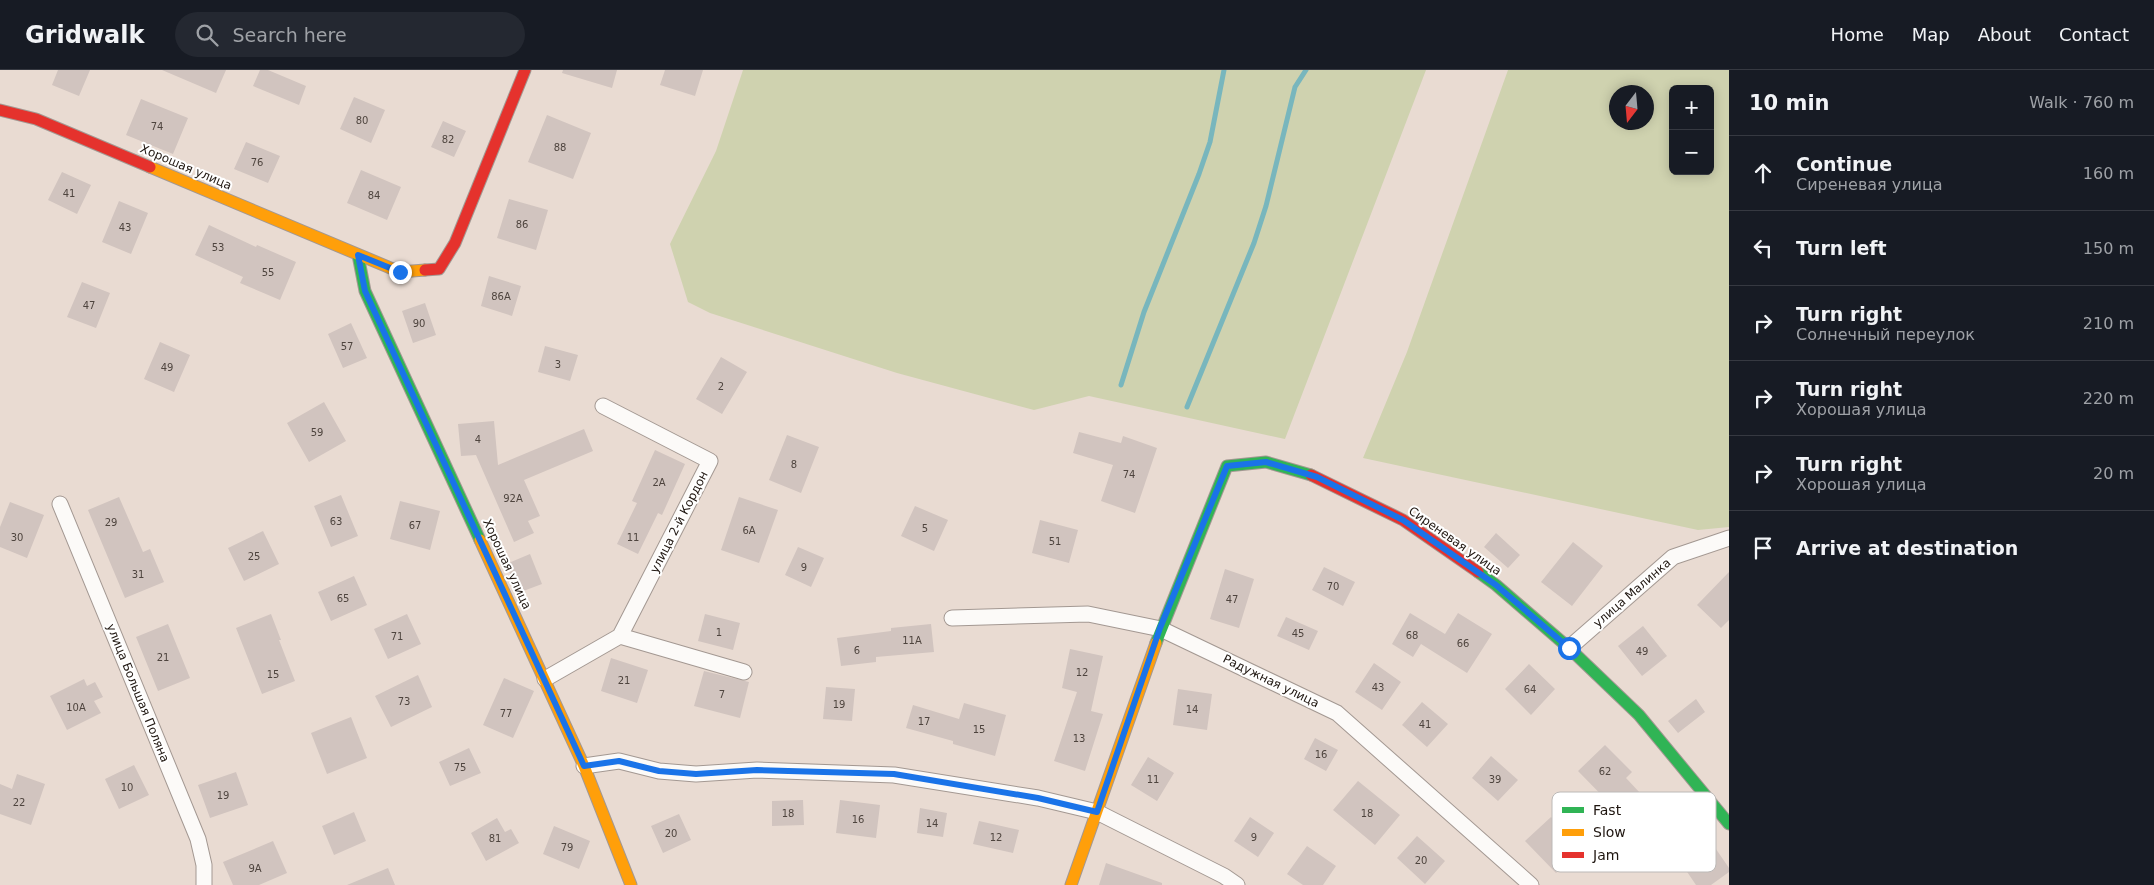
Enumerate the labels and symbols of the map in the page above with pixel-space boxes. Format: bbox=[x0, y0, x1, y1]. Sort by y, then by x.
north arrow bbox=[1609, 85, 1654, 130]
house number: 80 bbox=[356, 115, 368, 126]
house number: 74 bbox=[151, 121, 163, 132]
house number: 82 bbox=[442, 134, 454, 145]
street label: Хорошая улица bbox=[138, 141, 234, 193]
house number: 88 bbox=[554, 142, 566, 153]
house number: 76 bbox=[251, 157, 263, 168]
house number: 41 bbox=[63, 188, 75, 199]
house number: 84 bbox=[368, 190, 380, 201]
house number: 86 bbox=[516, 219, 528, 230]
house number: 43 bbox=[119, 222, 131, 233]
house number: 53 bbox=[212, 242, 224, 253]
route end bbox=[389, 261, 412, 284]
house number: 55 bbox=[262, 267, 274, 278]
house number: 86А bbox=[491, 291, 511, 302]
house number: 47 bbox=[83, 300, 95, 311]
house number: 90 bbox=[413, 318, 425, 329]
house number: 57 bbox=[341, 341, 353, 352]
house number: 3 bbox=[555, 359, 561, 370]
house number: 49 bbox=[161, 362, 173, 373]
house number: 2 bbox=[718, 381, 724, 392]
house number: 59 bbox=[311, 427, 323, 438]
house number: 4 bbox=[475, 434, 481, 445]
house number: 8 bbox=[791, 459, 797, 470]
street label: улица 2-й Кордон bbox=[647, 469, 711, 575]
house number: 74 bbox=[1123, 469, 1135, 480]
house number: 2А bbox=[652, 477, 666, 488]
house number: 92А bbox=[503, 493, 523, 504]
street label: Сиреневая улица bbox=[1406, 504, 1504, 578]
house number: 63 bbox=[330, 516, 342, 527]
house number: 29 bbox=[105, 517, 117, 528]
street label: Хорошая улица bbox=[480, 517, 534, 611]
house number: 67 bbox=[409, 520, 421, 531]
house number: 5 bbox=[922, 523, 928, 534]
house number: 6А bbox=[742, 525, 756, 536]
house number: 30 bbox=[11, 532, 23, 543]
house number: 11 bbox=[627, 532, 639, 543]
house number: 51 bbox=[1049, 536, 1061, 547]
house number: 25 bbox=[248, 551, 260, 562]
street label: улица Малинка bbox=[1591, 556, 1673, 630]
house number: 9 bbox=[801, 562, 807, 573]
house number: 31 bbox=[132, 569, 144, 580]
house number: 70 bbox=[1327, 581, 1339, 592]
house number: 65 bbox=[337, 593, 349, 604]
house number: 47 bbox=[1226, 594, 1238, 605]
street label: улица Большая Поляна bbox=[104, 622, 172, 764]
house number: 1 bbox=[716, 627, 722, 638]
house number: 45 bbox=[1292, 628, 1304, 639]
house number: 68 bbox=[1406, 630, 1418, 641]
house number: 71 bbox=[391, 631, 403, 642]
house number: 11А bbox=[902, 635, 922, 646]
route start bbox=[1558, 637, 1581, 660]
house number: 66 bbox=[1457, 638, 1469, 649]
house number: 6 bbox=[854, 645, 860, 656]
house number: 49 bbox=[1636, 646, 1648, 657]
house number: 21 bbox=[157, 652, 169, 663]
street label: Радужная улица bbox=[1221, 652, 1321, 710]
house number: 12 bbox=[1076, 667, 1088, 678]
house number: 15 bbox=[267, 669, 279, 680]
house number: 21 bbox=[618, 675, 630, 686]
house number: 43 bbox=[1372, 682, 1384, 693]
house number: 64 bbox=[1524, 684, 1536, 695]
house number: 7 bbox=[719, 689, 725, 700]
house number: 73 bbox=[398, 696, 410, 707]
house number: 19 bbox=[833, 699, 845, 710]
house number: 10А bbox=[66, 702, 86, 713]
house number: 14 bbox=[1186, 704, 1198, 715]
house number: 77 bbox=[500, 708, 512, 719]
house number: 17 bbox=[918, 716, 930, 727]
house number: 41 bbox=[1419, 719, 1431, 730]
house number: 15 bbox=[973, 724, 985, 735]
house number: 13 bbox=[1073, 733, 1085, 744]
house number: 16 bbox=[1315, 749, 1327, 760]
house number: 75 bbox=[454, 762, 466, 773]
house number: 62 bbox=[1599, 766, 1611, 777]
house number: 11 bbox=[1147, 774, 1159, 785]
house number: 39 bbox=[1489, 774, 1501, 785]
house number: 10 bbox=[121, 782, 133, 793]
house number: 19 bbox=[217, 790, 229, 801]
legend bbox=[1552, 792, 1716, 872]
house number: 22 bbox=[13, 797, 25, 808]
text: Fast bbox=[1593, 802, 1622, 818]
house number: 18 bbox=[782, 808, 794, 819]
house number: 18 bbox=[1361, 808, 1373, 819]
house number: 16 bbox=[852, 814, 864, 825]
house number: 14 bbox=[926, 818, 938, 829]
text: Slow bbox=[1593, 824, 1626, 840]
house number: 20 bbox=[665, 828, 677, 839]
house number: 12 bbox=[990, 832, 1002, 843]
house number: 9 bbox=[1251, 832, 1257, 843]
house number: 81 bbox=[489, 833, 501, 844]
house number: 79 bbox=[561, 842, 573, 853]
text: Jam bbox=[1592, 847, 1619, 863]
house number: 20 bbox=[1415, 855, 1427, 866]
house number: 9А bbox=[248, 863, 262, 874]

